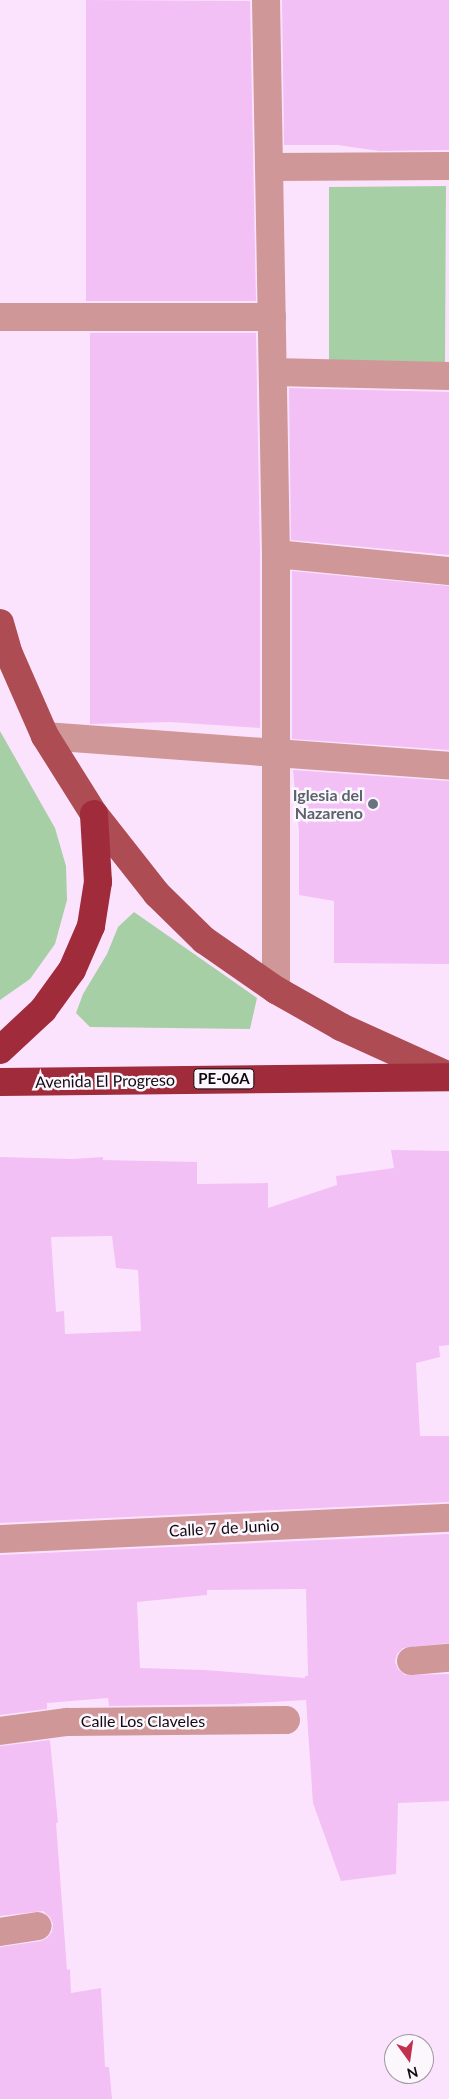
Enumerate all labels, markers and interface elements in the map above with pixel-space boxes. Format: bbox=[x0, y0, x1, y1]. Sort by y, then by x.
place label: Iglesia del Nazareno bbox=[293, 785, 363, 823]
marker: Iglesia del Nazareno bbox=[367, 798, 379, 810]
road number: PE-06A bbox=[193, 1066, 255, 1092]
street label: Avenida El Progreso bbox=[35, 1070, 175, 1092]
street label: Calle 7 de Junio bbox=[168, 1516, 280, 1540]
street label: Calle Los Claveles bbox=[81, 1711, 205, 1731]
north arrow bbox=[384, 2034, 434, 2084]
text: N bbox=[405, 2064, 420, 2083]

